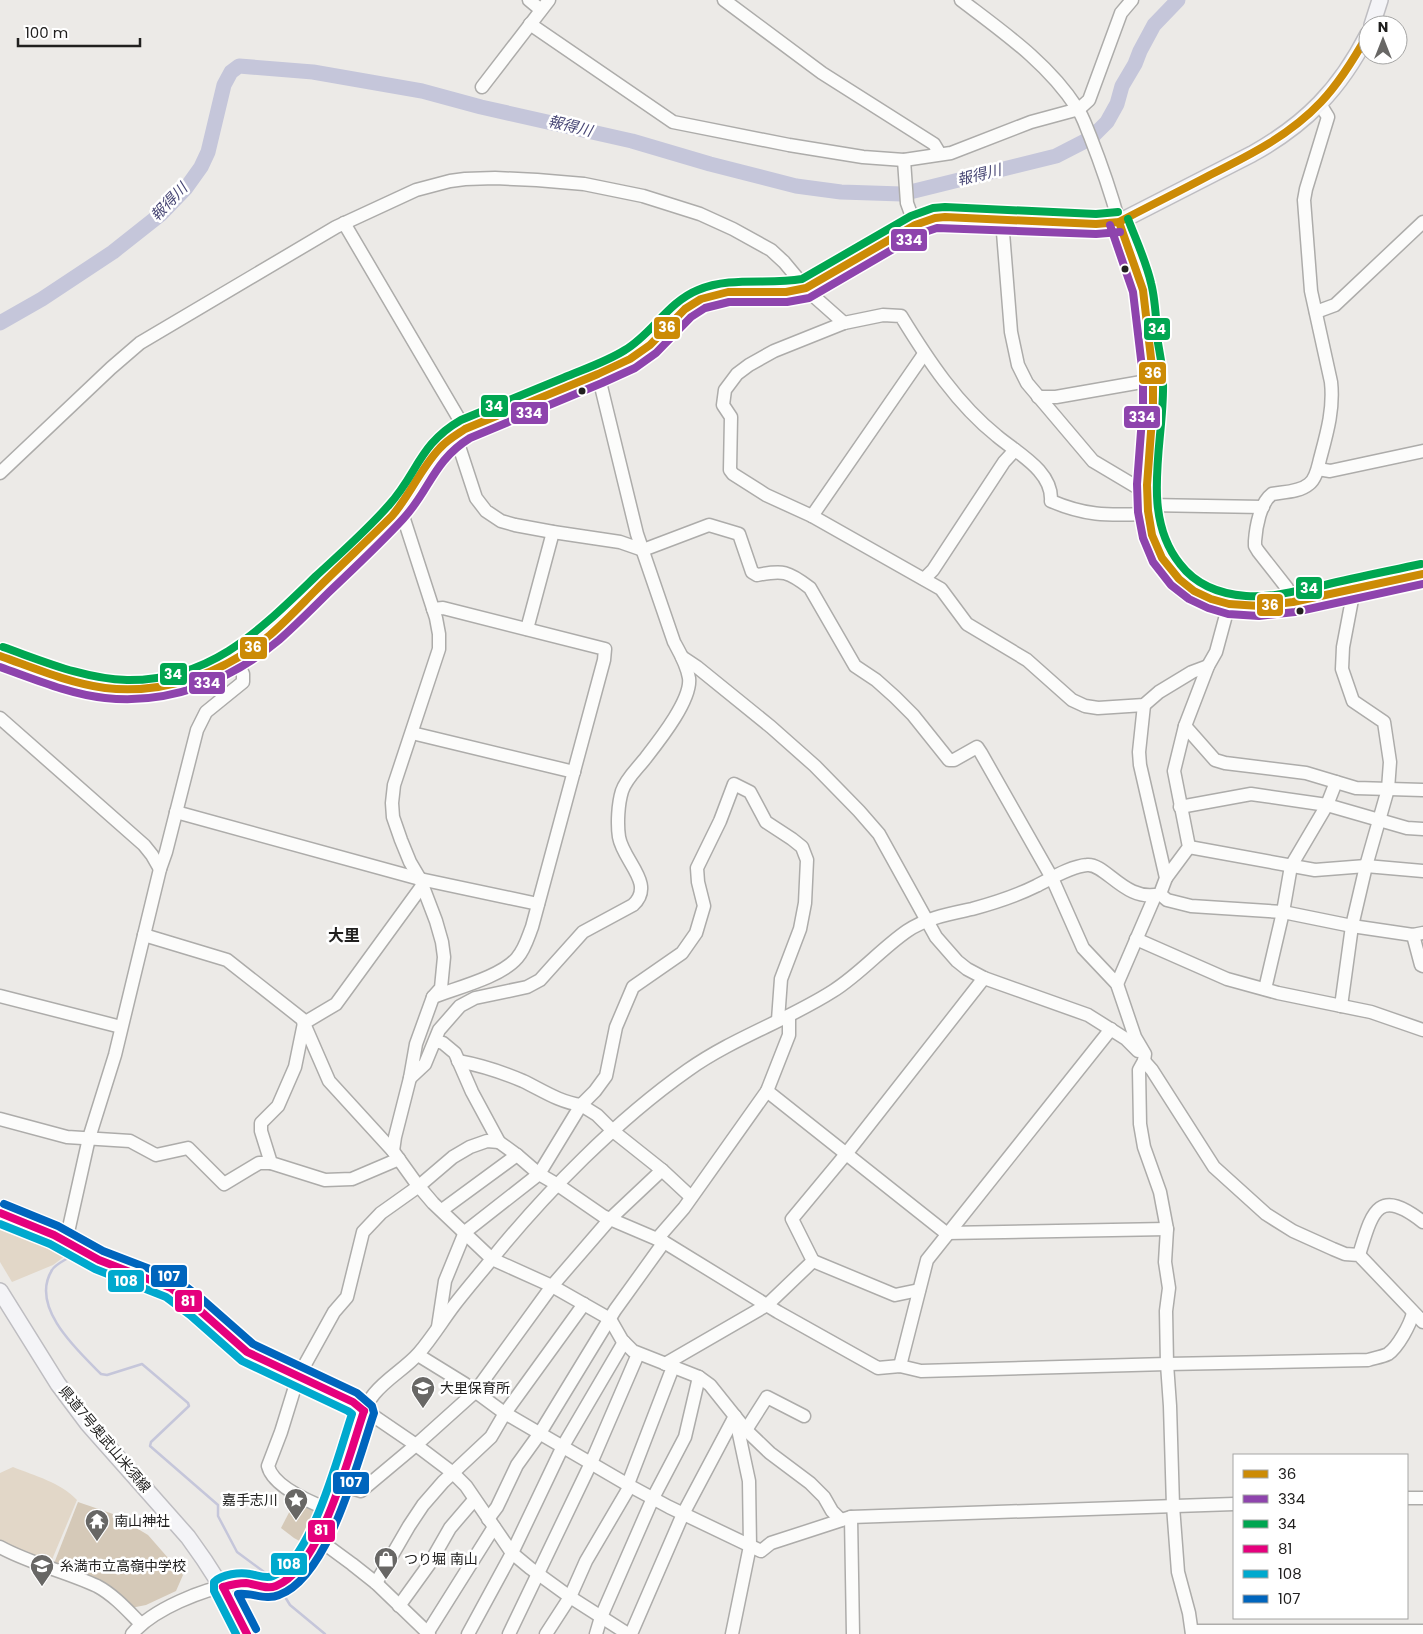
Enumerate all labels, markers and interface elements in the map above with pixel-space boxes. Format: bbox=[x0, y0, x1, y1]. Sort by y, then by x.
scale bar bbox=[18, 15, 140, 47]
north arrow bbox=[1358, 15, 1408, 65]
text: N bbox=[1378, 17, 1388, 37]
text: 100 m bbox=[25, 22, 68, 43]
water label: 報得川 bbox=[546, 110, 596, 142]
water label: 報得川 bbox=[954, 158, 1005, 190]
water label: 報得川 bbox=[145, 177, 193, 225]
line badge: 334 bbox=[890, 228, 928, 252]
text: 334 bbox=[896, 230, 922, 250]
unlabelled marker bbox=[1120, 264, 1130, 274]
line badge: 36 bbox=[653, 316, 681, 340]
text: 36 bbox=[658, 317, 676, 337]
line badge: 34 bbox=[1143, 317, 1171, 341]
text: 34 bbox=[1148, 319, 1166, 339]
line badge: 36 bbox=[1138, 361, 1167, 385]
text: 36 bbox=[1144, 363, 1162, 383]
unlabelled marker bbox=[577, 386, 587, 396]
line badge: 34 bbox=[480, 394, 509, 418]
text: 34 bbox=[485, 396, 503, 416]
line badge: 334 bbox=[510, 401, 549, 425]
text: 334 bbox=[516, 403, 542, 423]
line badge: 334 bbox=[1123, 405, 1161, 429]
text: 334 bbox=[1129, 407, 1155, 427]
line badge: 34 bbox=[1295, 576, 1323, 600]
text: 34 bbox=[1300, 578, 1318, 598]
line badge: 36 bbox=[1256, 593, 1284, 617]
text: 36 bbox=[1261, 595, 1279, 615]
unlabelled marker bbox=[1295, 606, 1305, 616]
line badge: 36 bbox=[239, 636, 268, 660]
text: 36 bbox=[244, 637, 262, 657]
line badge: 34 bbox=[159, 662, 188, 686]
text: 34 bbox=[164, 664, 182, 684]
line badge: 334 bbox=[188, 671, 226, 695]
text: 334 bbox=[194, 673, 220, 693]
district label: 大里 bbox=[328, 924, 360, 947]
line badge: 107 bbox=[150, 1264, 188, 1288]
text: 107 bbox=[158, 1266, 180, 1286]
line badge: 108 bbox=[107, 1269, 145, 1293]
text: 108 bbox=[114, 1271, 138, 1291]
line badge: 81 bbox=[174, 1289, 203, 1313]
text: 81 bbox=[181, 1291, 195, 1311]
school or university icon: 大里保育所 bbox=[410, 1375, 436, 1409]
place label: 大里保育所 bbox=[440, 1378, 510, 1398]
street label: 県道7号奥武山米須線 bbox=[54, 1381, 156, 1497]
legend bbox=[1233, 1454, 1408, 1619]
text: 36 bbox=[1278, 1463, 1296, 1484]
line badge: 107 bbox=[332, 1471, 370, 1495]
text: 107 bbox=[340, 1472, 362, 1492]
place icon: 嘉手志川 bbox=[283, 1487, 309, 1521]
text: 334 bbox=[1278, 1488, 1305, 1509]
place label: 嘉手志川 bbox=[222, 1490, 278, 1510]
temple icon: 南山神社 bbox=[84, 1508, 110, 1542]
place label: 南山神社 bbox=[114, 1511, 170, 1531]
text: 34 bbox=[1278, 1513, 1296, 1534]
line badge: 81 bbox=[307, 1519, 336, 1543]
text: 81 bbox=[314, 1520, 328, 1540]
text: 81 bbox=[1278, 1538, 1292, 1559]
shop icon: つり堀 南山 bbox=[373, 1546, 399, 1580]
place label: つり堀 南山 bbox=[404, 1549, 478, 1569]
line badge: 108 bbox=[270, 1552, 308, 1576]
school or university icon: 糸満市立高嶺中学校 bbox=[29, 1553, 55, 1587]
text: 108 bbox=[277, 1554, 301, 1574]
place label: 糸満市立高嶺中学校 bbox=[60, 1556, 186, 1576]
text: 108 bbox=[1278, 1563, 1302, 1584]
text: 107 bbox=[1278, 1588, 1300, 1609]

